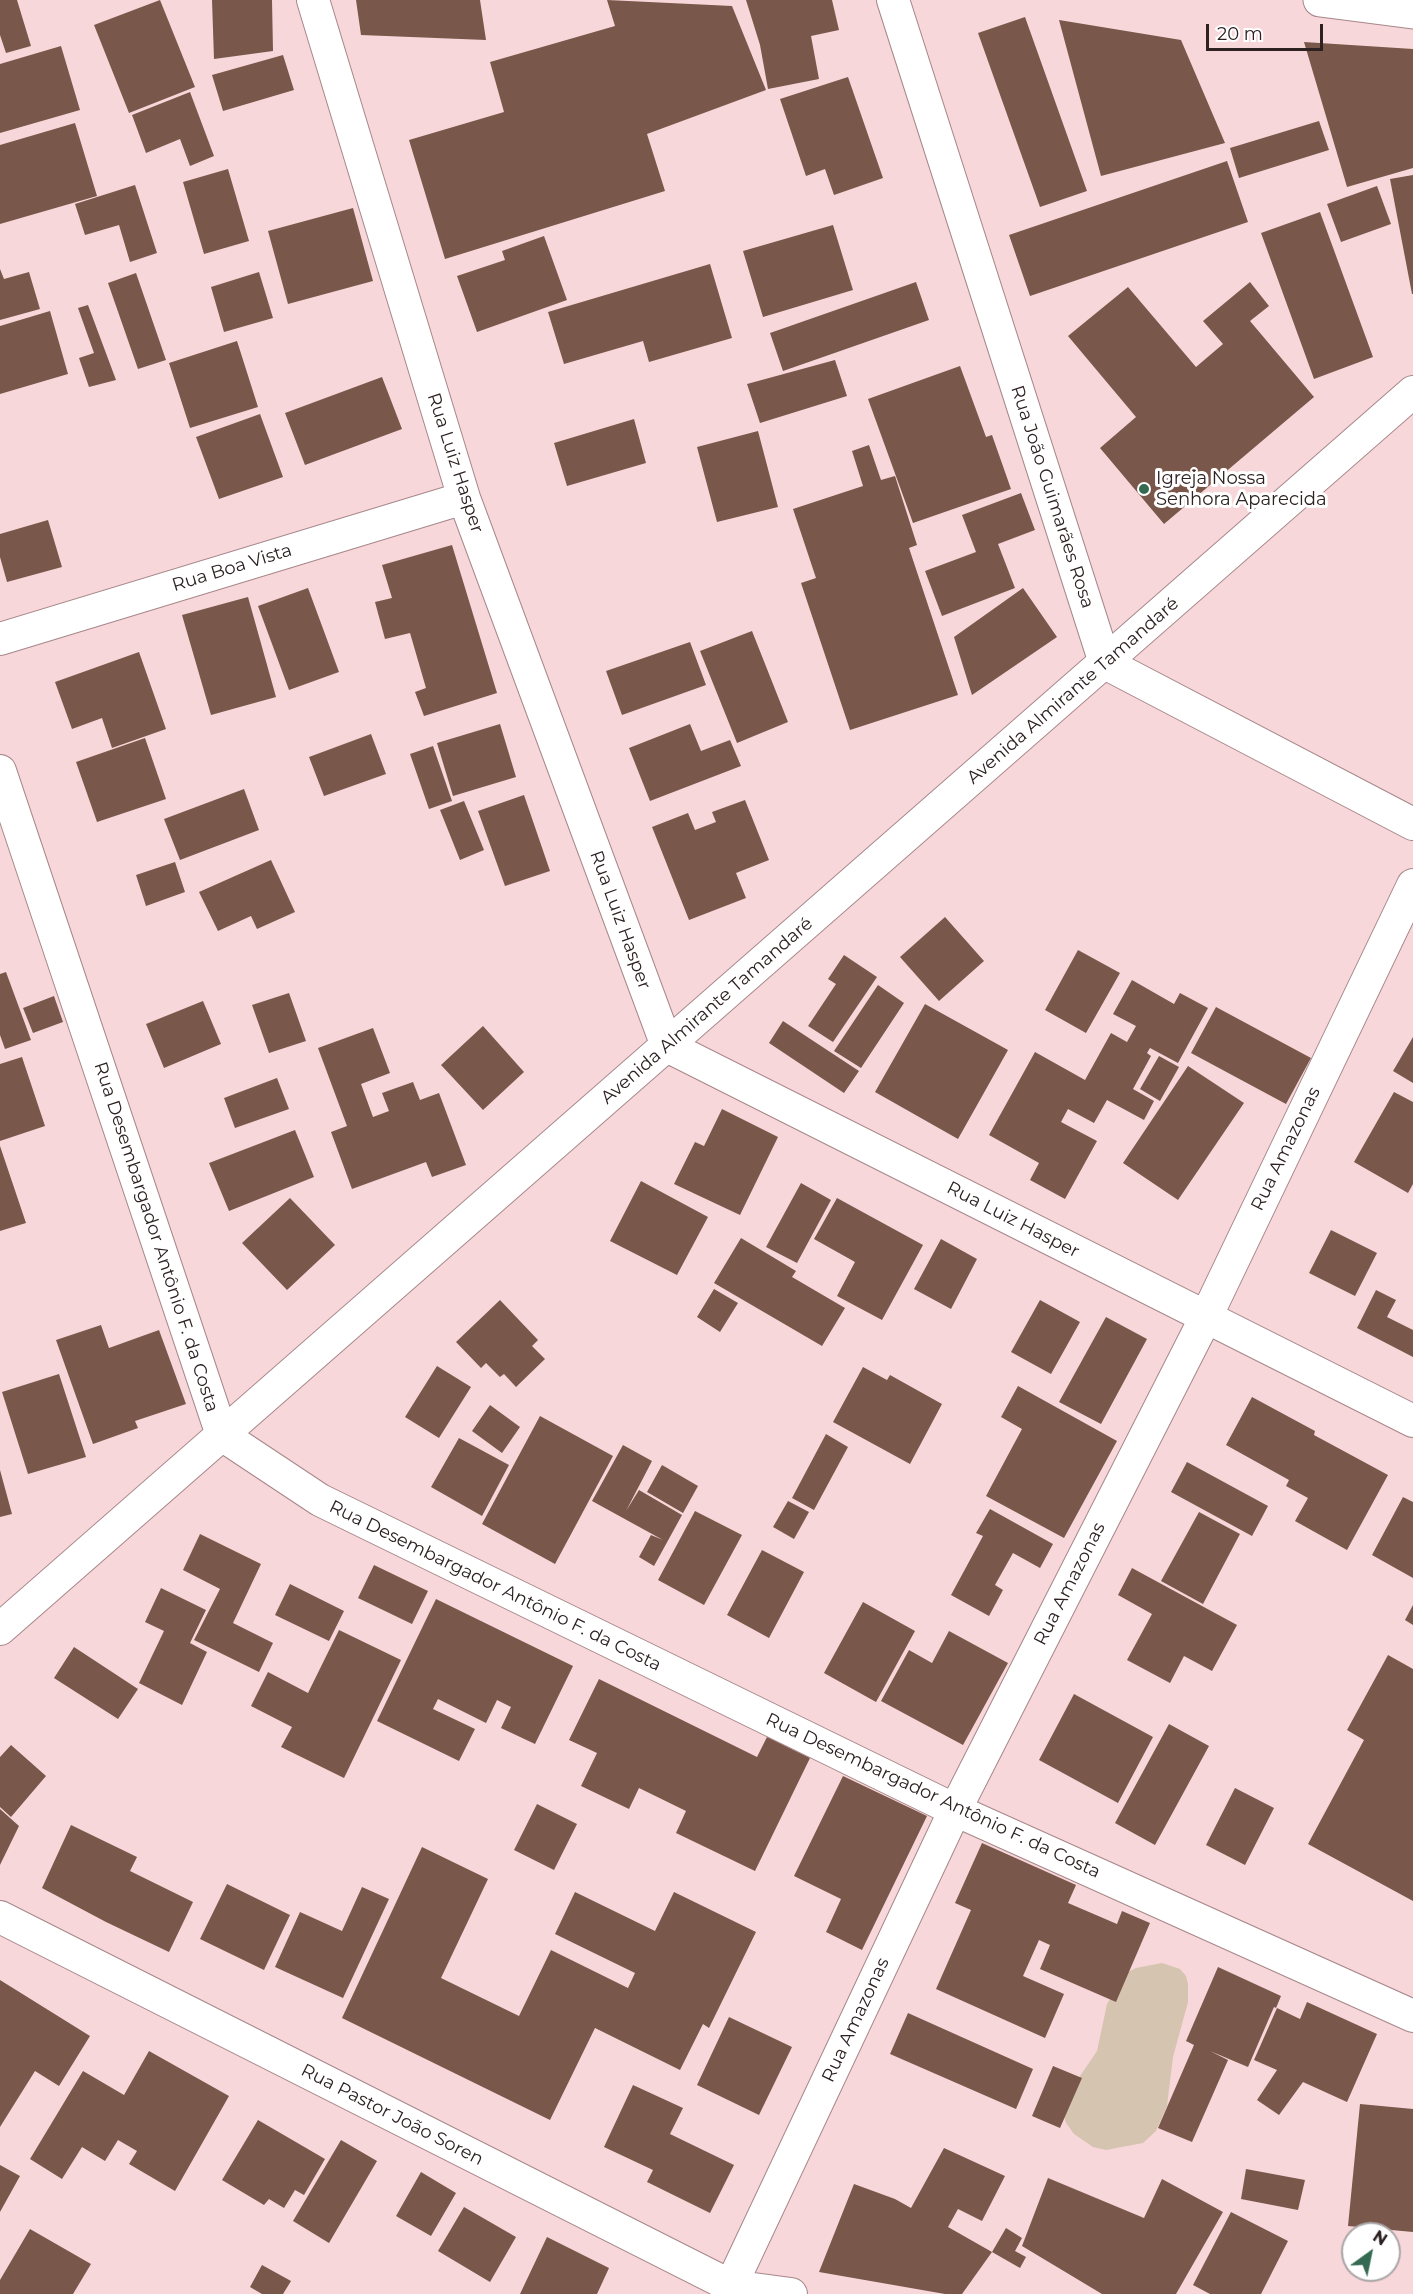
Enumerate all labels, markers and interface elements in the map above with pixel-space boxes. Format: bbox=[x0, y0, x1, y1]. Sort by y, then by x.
scale bar bbox=[1209, 12, 1326, 50]
text: 20 m bbox=[1217, 23, 1263, 45]
street label: Rua João Guimarães Rosa bbox=[1006, 383, 1098, 611]
street label: Rua Luiz Hasper bbox=[422, 390, 488, 536]
place label: Igreja Nossa Senhora Aparecida bbox=[1156, 468, 1327, 510]
marker: Igreja Nossa Senhora Aparecida bbox=[1137, 482, 1151, 496]
street label: Rua Boa Vista bbox=[170, 540, 294, 596]
street label: Avenida Almirante Tamandaré bbox=[963, 593, 1183, 789]
street label: Rua Luiz Hasper bbox=[585, 848, 655, 992]
street label: Avenida Almirante Tamandaré bbox=[597, 913, 817, 1109]
street label: Rua Desembargador Antônio F. da Costa bbox=[89, 1059, 223, 1415]
street label: Rua Amazonas bbox=[1247, 1084, 1325, 1214]
street label: Rua Luiz Hasper bbox=[943, 1177, 1083, 1263]
street label: Rua Desembargador Antônio F. da Costa bbox=[325, 1496, 665, 1676]
street label: Rua Amazonas bbox=[1030, 1519, 1110, 1649]
street label: Rua Desembargador Antônio F. da Costa bbox=[762, 1709, 1104, 1883]
street label: Rua Amazonas bbox=[818, 1954, 894, 2086]
street label: Rua Pastor João Soren bbox=[297, 2060, 487, 2170]
north arrow bbox=[1341, 2222, 1401, 2282]
text: N bbox=[1369, 2227, 1391, 2250]

